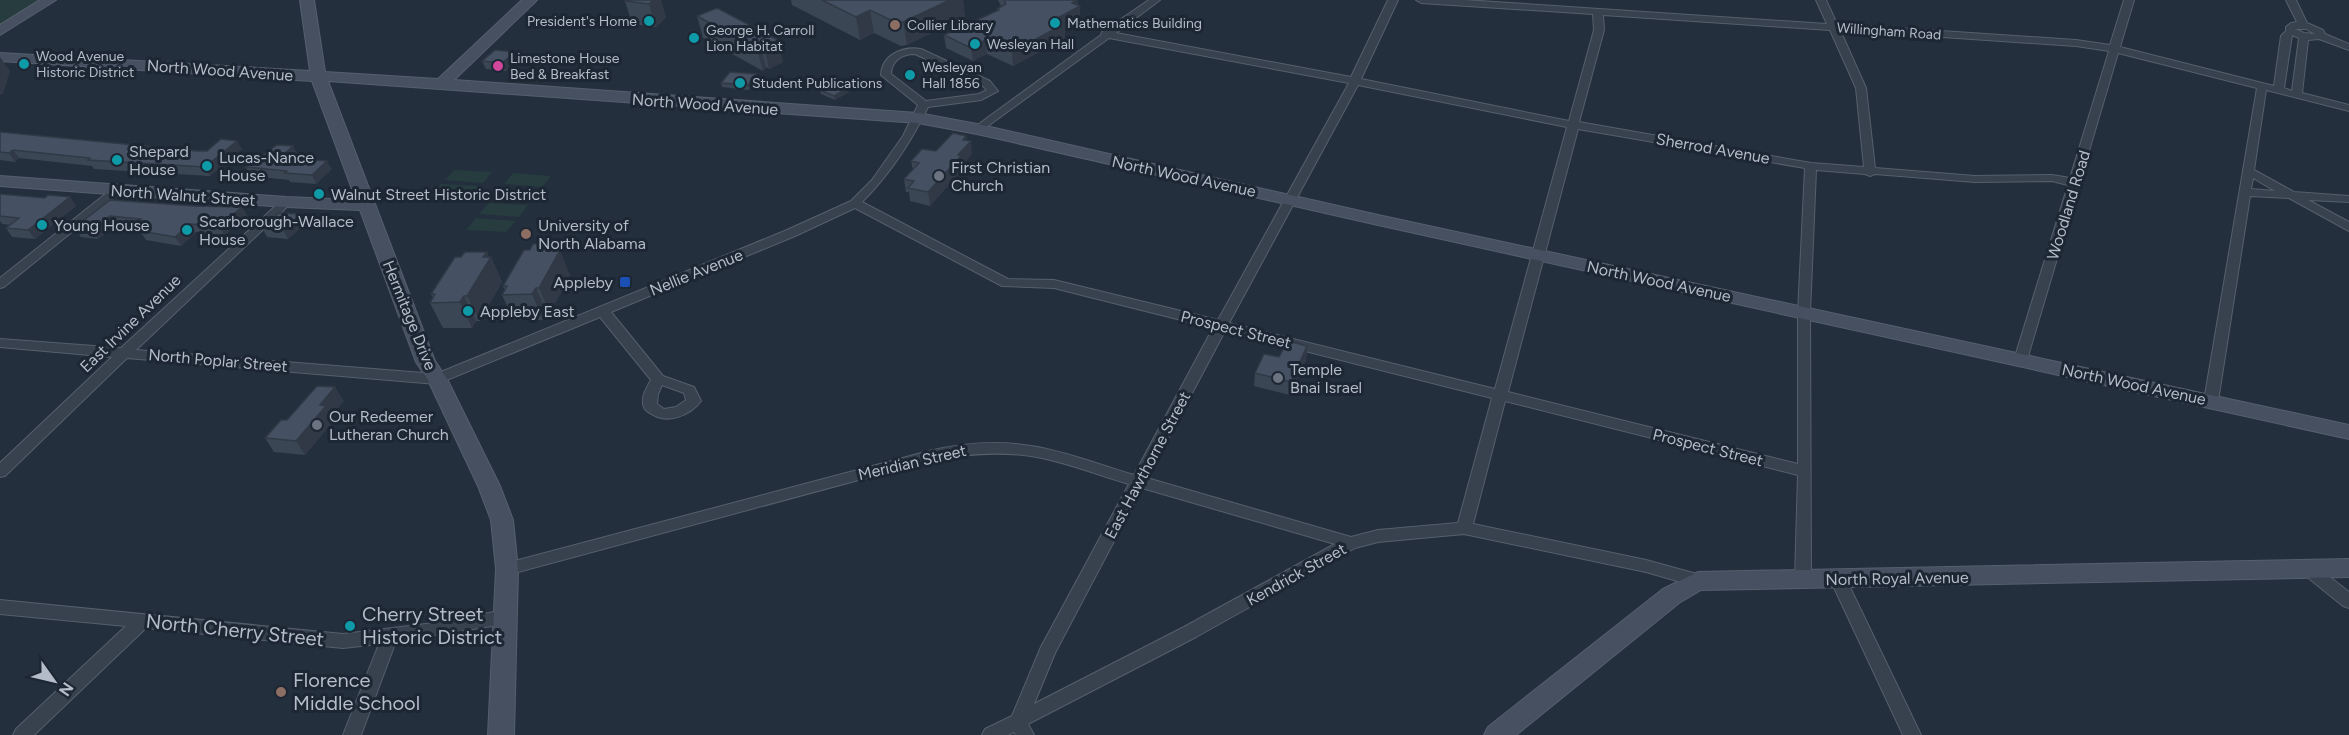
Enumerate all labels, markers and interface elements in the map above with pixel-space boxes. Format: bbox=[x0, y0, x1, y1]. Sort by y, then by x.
place label: President's Home bbox=[527, 13, 637, 30]
marker: President's Home bbox=[642, 14, 656, 28]
place label: Mathematics Building bbox=[1067, 15, 1202, 32]
marker: Mathematics Building bbox=[1048, 16, 1062, 30]
place label: Collier Library bbox=[907, 17, 994, 34]
marker: Collier Library bbox=[888, 18, 902, 32]
street label: Willingham Road bbox=[1836, 19, 1942, 44]
place label: George H. Carroll Lion Habitat bbox=[706, 22, 814, 55]
marker: George H. Carroll Lion Habitat bbox=[687, 31, 701, 45]
place label: Wesleyan Hall bbox=[987, 36, 1074, 53]
marker: Wesleyan Hall bbox=[968, 37, 982, 51]
place label: Wood Avenue Historic District bbox=[36, 48, 134, 81]
place label: Limestone House Bed & Breakfast bbox=[510, 50, 620, 83]
street label: North Wood Avenue bbox=[146, 56, 294, 85]
marker: Wood Avenue Historic District bbox=[17, 57, 31, 71]
marker: Limestone House Bed & Breakfast bbox=[491, 59, 505, 73]
place label: Wesleyan Hall 1856 bbox=[922, 59, 982, 92]
marker: Wesleyan Hall 1856 bbox=[903, 68, 917, 82]
place label: Student Publications bbox=[752, 75, 882, 92]
marker: Student Publications bbox=[733, 76, 747, 90]
street label: North Wood Avenue bbox=[631, 90, 779, 119]
street label: Sherrod Avenue bbox=[1655, 129, 1771, 168]
place label: Shepard House bbox=[129, 142, 189, 179]
place label: Lucas-Nance House bbox=[219, 148, 314, 185]
street label: Woodland Road bbox=[2043, 148, 2094, 262]
street label: North Wood Avenue bbox=[1110, 152, 1258, 201]
marker: Shepard House bbox=[110, 153, 124, 167]
place label: First Christian Church bbox=[951, 158, 1050, 195]
marker: Lucas-Nance House bbox=[200, 159, 214, 173]
marker: First Christian Church bbox=[932, 169, 946, 183]
street label: North Walnut Street bbox=[110, 181, 256, 210]
place label: Walnut Street Historic District bbox=[331, 185, 546, 204]
marker: Walnut Street Historic District bbox=[312, 187, 326, 201]
place label: Scarborough-Wallace House bbox=[199, 212, 354, 249]
place label: Young House bbox=[54, 216, 150, 235]
place label: University of North Alabama bbox=[538, 216, 646, 253]
marker: Young House bbox=[35, 218, 49, 232]
marker: Scarborough-Wallace House bbox=[180, 223, 194, 237]
marker: University of North Alabama bbox=[519, 227, 533, 241]
street label: Nellie Avenue bbox=[647, 245, 746, 300]
street label: North Wood Avenue bbox=[1585, 257, 1733, 306]
street label: Hermitage Drive bbox=[379, 258, 440, 373]
street label: East Irvine Avenue bbox=[76, 270, 185, 376]
place label: Appleby bbox=[553, 273, 614, 292]
marker: Appleby bbox=[618, 275, 632, 289]
place label: Appleby East bbox=[480, 302, 575, 321]
marker: Appleby East bbox=[461, 304, 475, 318]
street label: Prospect Street bbox=[1179, 307, 1293, 352]
street label: North Poplar Street bbox=[148, 345, 288, 376]
place label: Temple Bnai Israel bbox=[1290, 360, 1362, 397]
street label: North Wood Avenue bbox=[2060, 360, 2208, 409]
marker: Temple Bnai Israel bbox=[1271, 371, 1285, 385]
street label: East Hawthorne Street bbox=[1101, 388, 1194, 542]
place label: Our Redeemer Lutheran Church bbox=[329, 407, 449, 444]
marker: Our Redeemer Lutheran Church bbox=[310, 418, 324, 432]
street label: Prospect Street bbox=[1651, 425, 1765, 470]
street label: Meridian Street bbox=[856, 441, 968, 484]
street label: Kendrick Street bbox=[1243, 539, 1349, 610]
street label: North Royal Avenue bbox=[1825, 568, 1969, 589]
place label: Cherry Street Historic District bbox=[362, 602, 502, 649]
street label: North Cherry Street bbox=[145, 609, 325, 651]
marker: Cherry Street Historic District bbox=[343, 619, 357, 633]
north arrow bbox=[24, 651, 84, 711]
place label: Florence Middle School bbox=[293, 668, 420, 715]
text: N bbox=[55, 679, 77, 700]
marker: Florence Middle School bbox=[274, 685, 288, 699]

